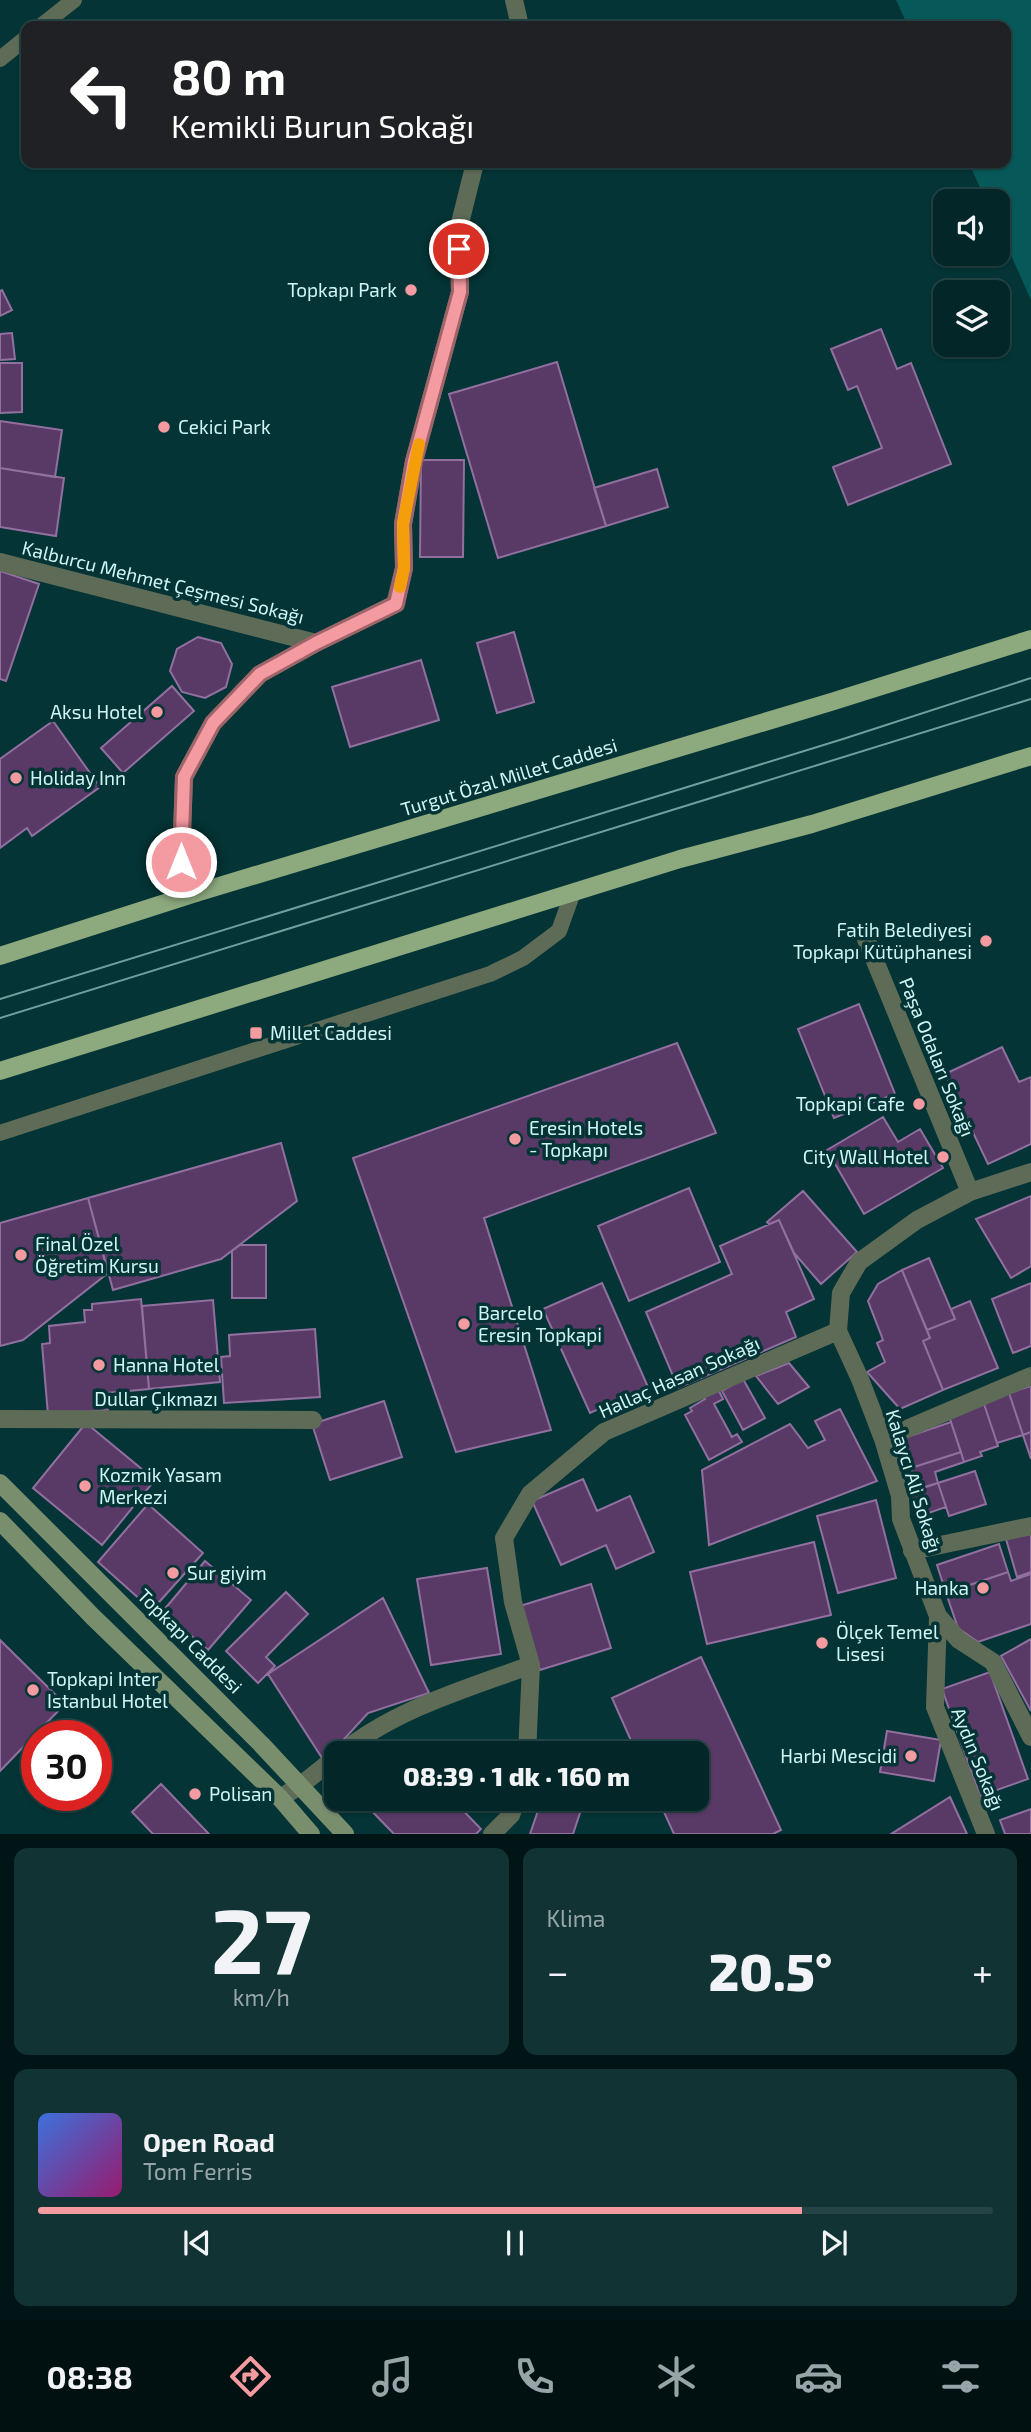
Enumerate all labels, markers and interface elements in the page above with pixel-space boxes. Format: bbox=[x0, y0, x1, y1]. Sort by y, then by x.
text: 80 m bbox=[171, 46, 286, 105]
icon: left bbox=[56, 49, 147, 140]
text: Kemikli Burun Sokağı bbox=[171, 106, 474, 144]
map controls bbox=[933, 189, 1010, 357]
button: sound bbox=[933, 189, 1010, 266]
pin bbox=[429, 219, 489, 279]
icon: arrive bbox=[440, 230, 478, 268]
place label: Topkapı Park bbox=[287, 278, 397, 301]
button: layers bbox=[933, 280, 1010, 357]
marker: Topkapı Park bbox=[403, 282, 419, 298]
place label: Cekici Park bbox=[178, 415, 271, 438]
marker: Cekici Park bbox=[156, 419, 172, 435]
street label: Kalburcu Mehmet Çeşmesi Sokağı bbox=[19, 535, 307, 629]
place label: Aksu Hotel bbox=[50, 700, 143, 723]
marker: Aksu Hotel bbox=[149, 704, 165, 720]
street label: Turgut Özal Millet Caddesi bbox=[398, 733, 620, 820]
place label: Holiday Inn bbox=[30, 766, 126, 789]
marker: Holiday Inn bbox=[8, 770, 24, 786]
position arrow bbox=[144, 825, 218, 899]
place label: Fatih Belediyesi Topkapı Kütüphanesi bbox=[793, 918, 972, 963]
marker: Fatih Belediyesi Topkapı Kütüphanesi bbox=[978, 933, 994, 949]
street label: Paşa Odaları Sokağı bbox=[894, 974, 980, 1140]
place label: Millet Caddesi bbox=[270, 1021, 392, 1044]
marker: Millet Caddesi bbox=[248, 1025, 264, 1041]
place label: Topkapi Cafe bbox=[796, 1092, 905, 1115]
marker: Topkapi Cafe bbox=[911, 1096, 927, 1112]
place label: Eresin Hotels - Topkapı bbox=[529, 1116, 643, 1161]
marker: Eresin Hotels - Topkapı bbox=[507, 1131, 523, 1147]
place label: City Wall Hotel bbox=[803, 1145, 929, 1168]
marker: City Wall Hotel bbox=[935, 1149, 951, 1165]
place label: Final Özel Öğretim Kursu bbox=[35, 1232, 159, 1277]
marker: Final Özel Öğretim Kursu bbox=[13, 1247, 29, 1263]
place label: Barcelo Eresin Topkapi bbox=[478, 1301, 602, 1346]
marker: Barcelo Eresin Topkapi bbox=[456, 1316, 472, 1332]
street label: Hallaç Hasan Sokağı bbox=[595, 1331, 763, 1423]
place label: Hanna Hotel bbox=[113, 1353, 220, 1376]
marker: Hanna Hotel bbox=[91, 1357, 107, 1373]
street label: Dullar Çıkmazı bbox=[94, 1387, 218, 1411]
street label: Kalaycı Ali Sokağı bbox=[882, 1406, 947, 1555]
place label: Kozmik Yasam Merkezi bbox=[99, 1463, 222, 1508]
marker: Kozmik Yasam Merkezi bbox=[77, 1478, 93, 1494]
place label: Sur giyim bbox=[187, 1561, 267, 1584]
marker: Sur giyim bbox=[165, 1565, 181, 1581]
place label: Hanka bbox=[915, 1576, 969, 1599]
marker: Hanka bbox=[975, 1580, 991, 1596]
street label: Topkapı Caddesi bbox=[133, 1584, 247, 1698]
place label: Ölçek Temel Lisesi bbox=[836, 1620, 939, 1665]
marker: Ölçek Temel Lisesi bbox=[814, 1635, 830, 1651]
place label: Topkapi Inter Istanbul Hotel bbox=[47, 1667, 168, 1712]
marker: Topkapi Inter Istanbul Hotel bbox=[25, 1682, 41, 1698]
street label: Aydın Sokağı bbox=[947, 1704, 1010, 1814]
speed limit sign: 30 bbox=[21, 1720, 112, 1811]
place label: Harbi Mescidi bbox=[780, 1744, 897, 1767]
marker: Harbi Mescidi bbox=[903, 1748, 919, 1764]
text: 08:39 · 1 dk · 160 m bbox=[403, 1760, 630, 1791]
place label: Polisan bbox=[209, 1782, 272, 1805]
marker: Polisan bbox=[187, 1786, 203, 1802]
text: 27 bbox=[211, 1883, 312, 1992]
text: Klima bbox=[547, 1904, 605, 1932]
text: 20.5° bbox=[708, 1939, 832, 2001]
text: − bbox=[547, 1948, 569, 1994]
text: + bbox=[972, 1948, 993, 1994]
text: km/h bbox=[233, 1983, 290, 2011]
text: Open Road bbox=[143, 2126, 275, 2157]
text: Tom Ferris bbox=[143, 2157, 252, 2185]
icon: previous bbox=[178, 2224, 216, 2262]
icon: pause bbox=[496, 2224, 534, 2262]
icon: next bbox=[815, 2224, 853, 2262]
icon: directions bbox=[226, 2352, 275, 2401]
icon: music bbox=[368, 2352, 417, 2401]
icon: phone bbox=[510, 2352, 559, 2401]
icon: climate bbox=[652, 2352, 701, 2401]
icon: car bbox=[794, 2352, 843, 2401]
icon: filters bbox=[936, 2352, 985, 2401]
text: 08:38 bbox=[46, 2357, 133, 2395]

